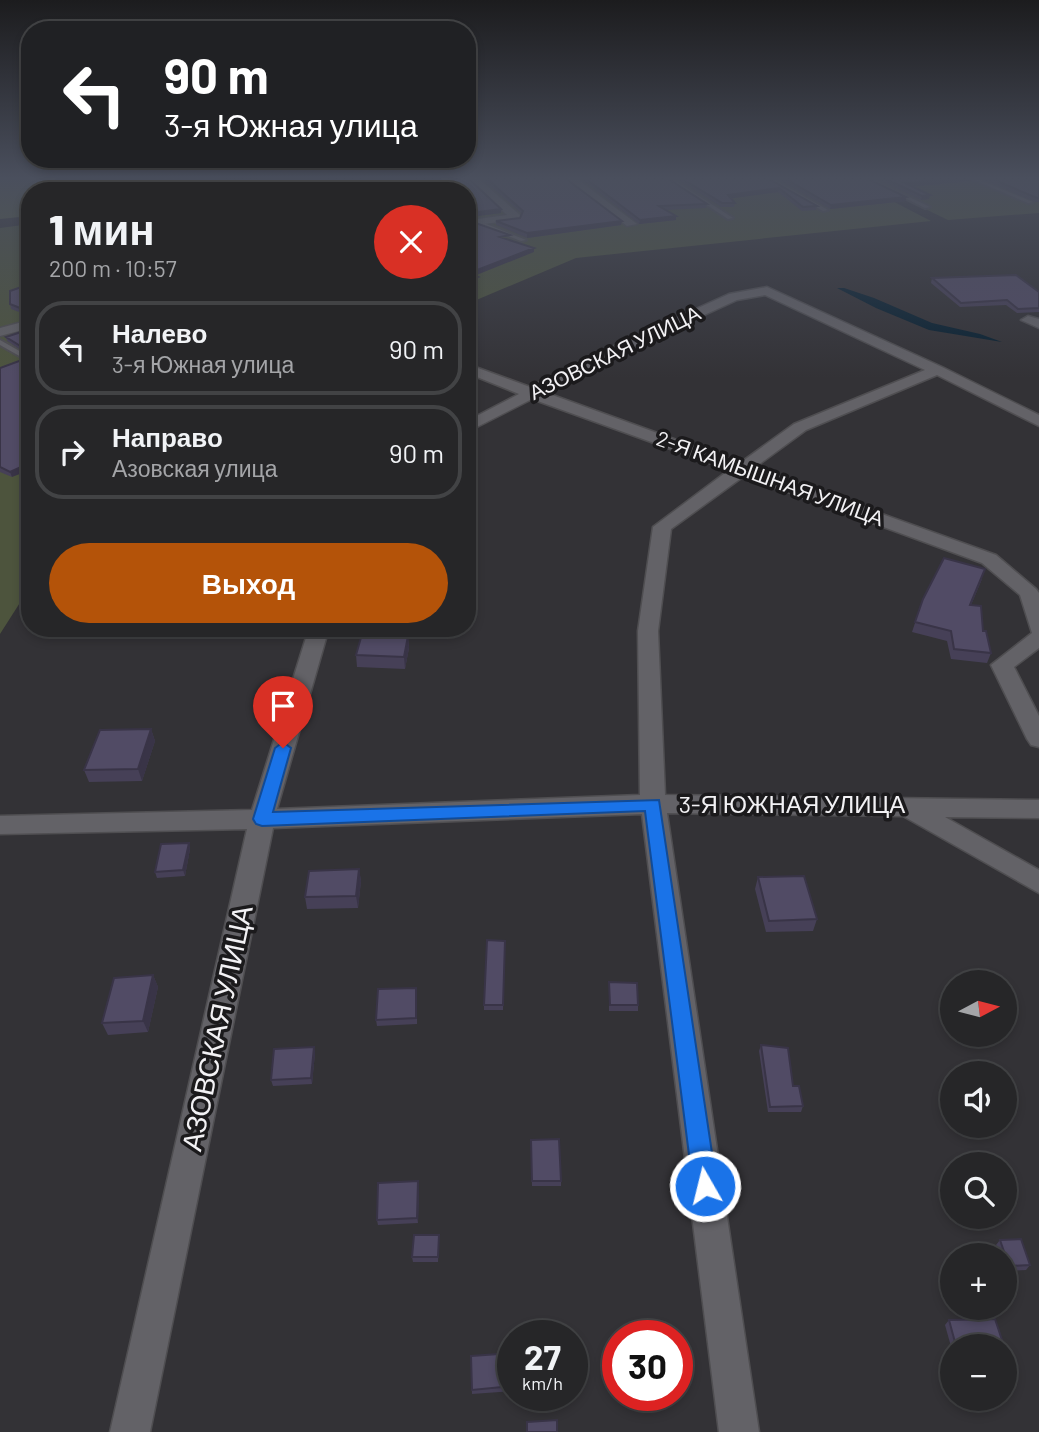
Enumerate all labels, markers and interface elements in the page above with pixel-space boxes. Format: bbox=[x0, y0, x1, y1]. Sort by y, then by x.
text: 90 m bbox=[164, 45, 269, 104]
icon: left bbox=[49, 49, 140, 140]
text: 3-я Южная улица bbox=[164, 105, 418, 143]
text: 1 мин bbox=[49, 203, 155, 253]
button: close bbox=[374, 205, 448, 279]
text: 200 m · 10:57 bbox=[49, 254, 177, 282]
street label: АЗОВСКАЯ УЛИЦА bbox=[525, 299, 704, 404]
text: Налево bbox=[112, 317, 207, 348]
icon: left bbox=[53, 329, 91, 367]
text: 90 m bbox=[389, 333, 444, 364]
text: 3-я Южная улица bbox=[112, 350, 294, 378]
text: Направо bbox=[112, 421, 223, 452]
street label: 2-Я КАМЫШНАЯ УЛИЦА bbox=[653, 425, 888, 530]
icon: right bbox=[53, 433, 91, 471]
text: 90 m bbox=[389, 437, 444, 468]
text: Азовская улица bbox=[112, 454, 278, 482]
button: Выход bbox=[49, 543, 448, 623]
pin bbox=[253, 676, 313, 748]
icon: arrive bbox=[264, 687, 302, 725]
street label: 3-Я ЮЖНАЯ УЛИЦА bbox=[679, 789, 905, 818]
street label: АЗОВСКАЯ УЛИЦА bbox=[173, 902, 259, 1154]
north arrow bbox=[940, 970, 1017, 1046]
map controls bbox=[940, 970, 1017, 1411]
button: sound bbox=[940, 1061, 1017, 1138]
position arrow bbox=[668, 1149, 742, 1223]
button: search bbox=[940, 1152, 1017, 1229]
button: + bbox=[940, 1243, 1017, 1320]
speed limit sign: 30 bbox=[602, 1320, 693, 1411]
button: − bbox=[940, 1334, 1017, 1411]
text: 27 bbox=[524, 1335, 561, 1377]
text: km/h bbox=[522, 1372, 563, 1394]

